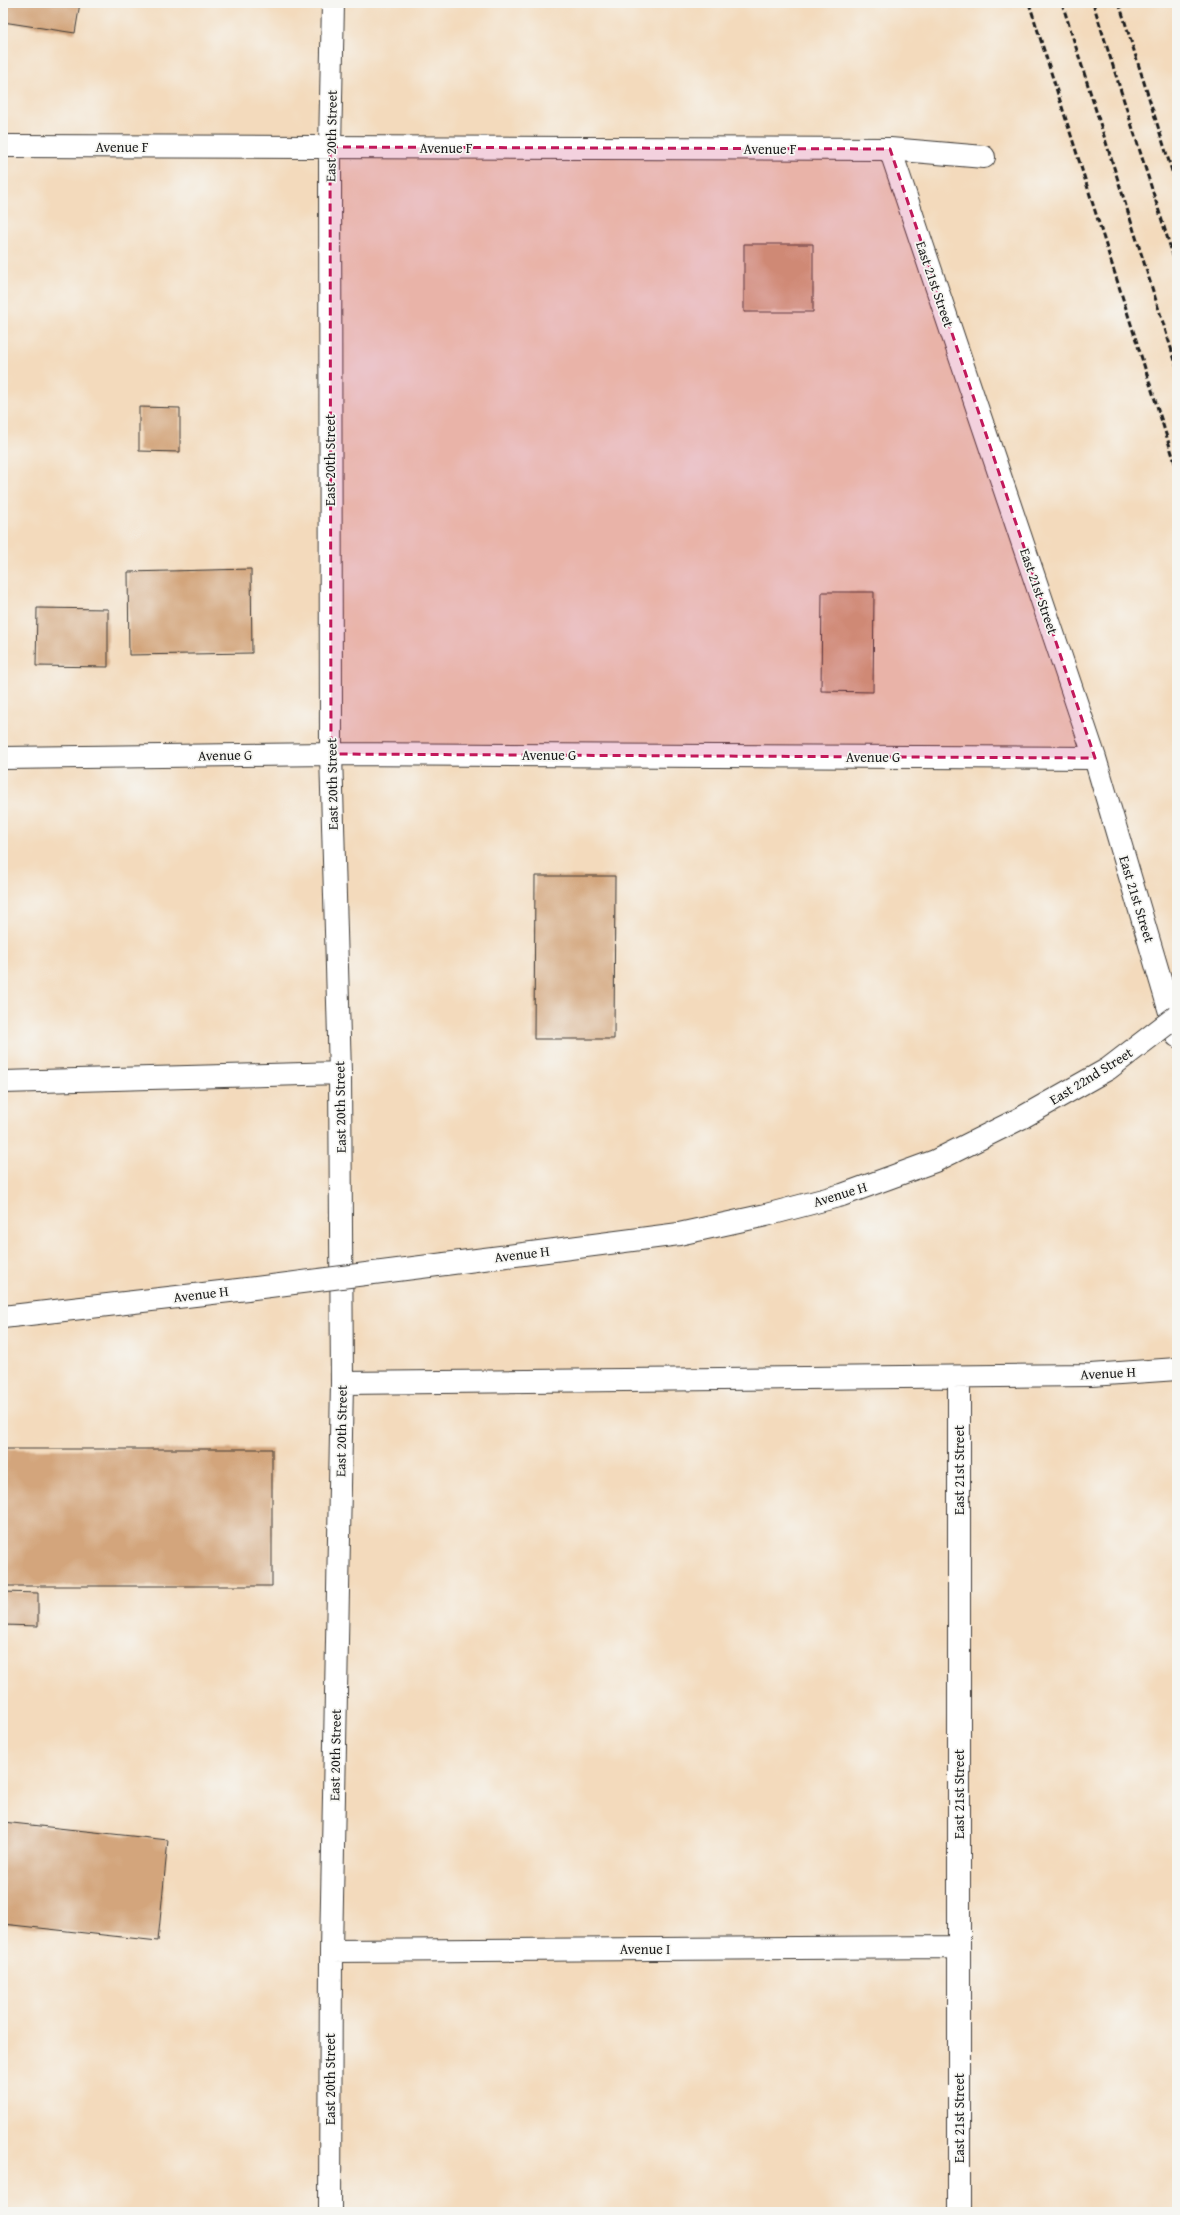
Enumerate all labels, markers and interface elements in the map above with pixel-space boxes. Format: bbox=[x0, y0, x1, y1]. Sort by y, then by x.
street label: East 20th Street bbox=[320, 90, 342, 182]
street label: Avenue F bbox=[96, 137, 149, 157]
street label: Avenue F bbox=[420, 138, 473, 158]
street label: Avenue F bbox=[744, 139, 797, 159]
street label: East 21st Street bbox=[911, 238, 959, 330]
street label: East 20th Street bbox=[320, 414, 340, 506]
street label: East 21st Street bbox=[1015, 545, 1063, 637]
street label: East 20th Street bbox=[321, 738, 343, 830]
street label: Avenue G bbox=[198, 745, 252, 765]
street label: Avenue G bbox=[522, 745, 576, 765]
street label: Avenue G bbox=[846, 747, 900, 767]
street label: East 21st Street bbox=[1114, 853, 1160, 945]
street label: East 22nd Street bbox=[1046, 1042, 1136, 1110]
street label: East 20th Street bbox=[329, 1061, 351, 1153]
street label: Avenue H bbox=[811, 1176, 869, 1212]
street label: Avenue H bbox=[493, 1241, 551, 1267]
street label: Avenue H bbox=[172, 1281, 230, 1307]
street label: Avenue H bbox=[1080, 1362, 1136, 1384]
street label: East 20th Street bbox=[330, 1385, 352, 1477]
street label: East 21st Street bbox=[949, 1425, 969, 1515]
street label: East 20th Street bbox=[324, 1709, 346, 1801]
street label: East 21st Street bbox=[949, 1749, 969, 1839]
street label: Avenue I bbox=[620, 1939, 670, 1959]
street label: East 20th Street bbox=[320, 2033, 340, 2125]
street label: East 21st Street bbox=[949, 2073, 969, 2163]

